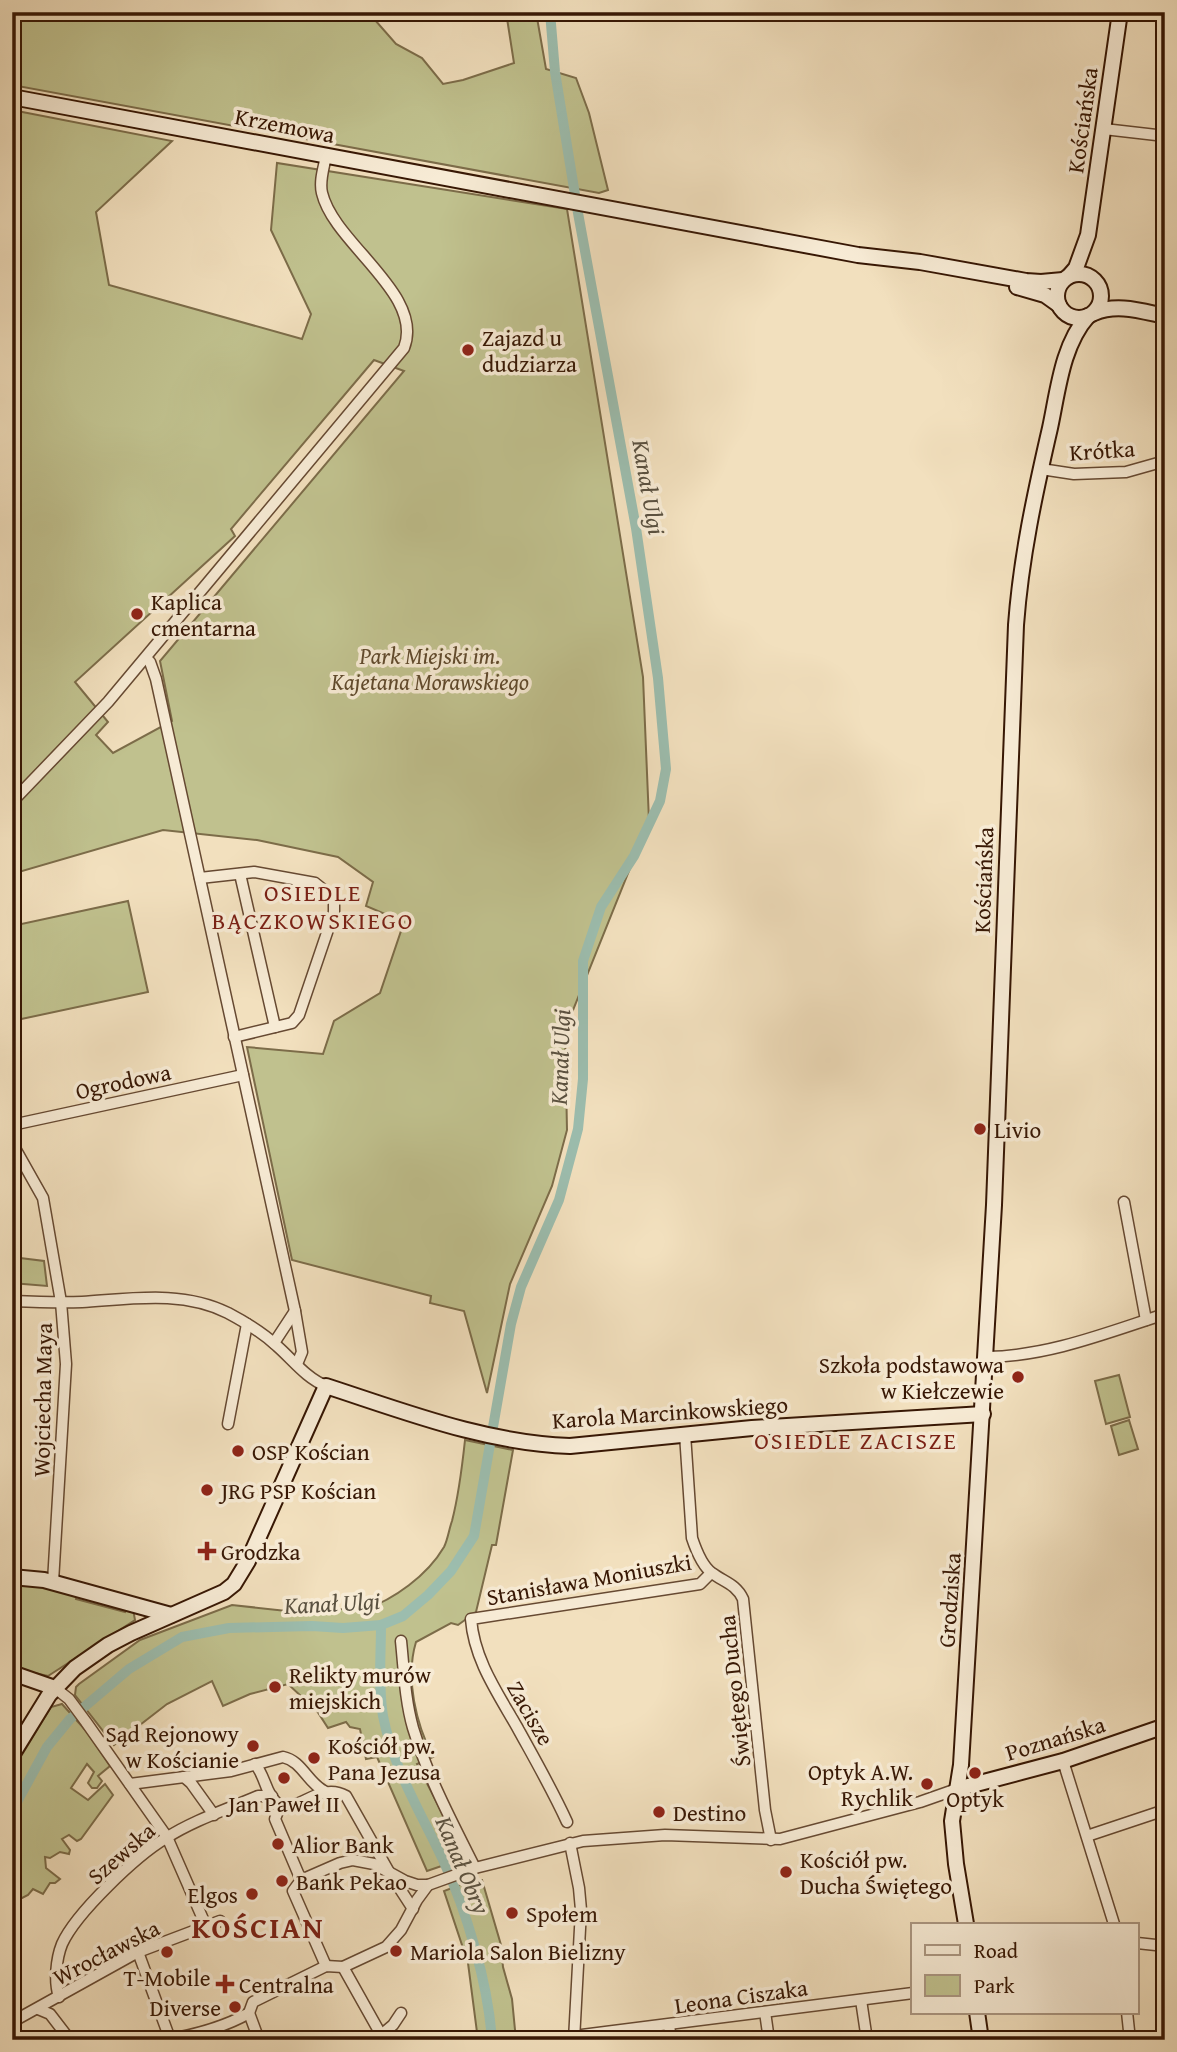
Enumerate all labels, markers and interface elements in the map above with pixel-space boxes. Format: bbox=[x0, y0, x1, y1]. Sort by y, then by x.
street label: Kościańska bbox=[1058, 65, 1106, 175]
street label: Krzemowa bbox=[232, 99, 338, 151]
place label: Zajazd u dudziarza bbox=[482, 321, 577, 380]
marker: Zajazd u dudziarza bbox=[460, 342, 476, 358]
street label: Krótka bbox=[1068, 431, 1136, 469]
water label: Kanał Ulgi bbox=[623, 436, 675, 537]
place label: Kaplica cmentarna bbox=[151, 585, 256, 644]
marker: Kaplica cmentarna bbox=[129, 606, 145, 622]
park label: Park Miejski im. Kajetana Morawskiego bbox=[330, 639, 529, 698]
street label: Kościańska bbox=[965, 826, 1001, 934]
district label: OSIEDLE BĄCZKOWSKIEGO bbox=[212, 875, 414, 938]
water label: Kanał Ulgi bbox=[541, 1008, 579, 1107]
street label: Ogrodowa bbox=[72, 1055, 174, 1107]
place label: Livio bbox=[994, 1113, 1041, 1146]
marker: Livio bbox=[972, 1121, 988, 1137]
street label: Wojciecha Maya bbox=[24, 1322, 60, 1477]
place label: Szkoła podstawowa w Kiełczewie bbox=[819, 1348, 1004, 1407]
marker: Szkoła podstawowa w Kiełczewie bbox=[1010, 1369, 1026, 1385]
street label: Karola Marcinkowskiego bbox=[551, 1387, 789, 1437]
district label: OSIEDLE ZACISZE bbox=[754, 1423, 958, 1458]
place label: OSP Kościan bbox=[252, 1435, 370, 1468]
marker: OSP Kościan bbox=[230, 1443, 246, 1459]
place label: JRG PSP Kościan bbox=[218, 1474, 376, 1507]
marker: JRG PSP Kościan bbox=[199, 1482, 215, 1498]
place label: Grodzka bbox=[221, 1535, 300, 1568]
marker: Grodzka bbox=[199, 1543, 215, 1559]
street label: Stanisława Moniuszki bbox=[484, 1545, 694, 1613]
street label: Grodziska bbox=[929, 1551, 969, 1648]
water label: Kanał Ulgi bbox=[282, 1583, 381, 1623]
street label: Świętego Ducha bbox=[710, 1614, 758, 1768]
place label: Relikty murów miejskich bbox=[289, 1658, 432, 1717]
street label: Zacisze bbox=[499, 1675, 563, 1751]
marker: Relikty murów miejskich bbox=[267, 1679, 283, 1695]
street label: Poznańska bbox=[1001, 1707, 1109, 1769]
place label: Sąd Rejonowy w Kościanie bbox=[106, 1717, 240, 1776]
place label: Kościół pw. Pana Jezusa bbox=[328, 1729, 441, 1788]
marker: Sąd Rejonowy w Kościanie bbox=[245, 1738, 261, 1754]
marker: Kościół pw. Pana Jezusa bbox=[306, 1750, 322, 1766]
place label: Optyk A.W. Rychlik bbox=[808, 1755, 913, 1814]
marker: Optyk bbox=[967, 1765, 983, 1781]
marker: Jan Paweł II bbox=[276, 1770, 292, 1786]
marker: Optyk A.W. Rychlik bbox=[919, 1776, 935, 1792]
place label: Optyk bbox=[946, 1782, 1004, 1815]
place label: Jan Paweł II bbox=[225, 1787, 340, 1820]
place label: Destino bbox=[673, 1796, 746, 1829]
marker: Destino bbox=[651, 1804, 667, 1820]
water label: Kanał Obry bbox=[426, 1810, 499, 1919]
street label: Szewska bbox=[80, 1814, 162, 1892]
place label: Alior Bank bbox=[292, 1828, 394, 1861]
marker: Alior Bank bbox=[270, 1836, 286, 1852]
place label: Kościół pw. Ducha Świętego bbox=[800, 1843, 952, 1902]
marker: Kościół pw. Ducha Świętego bbox=[778, 1864, 794, 1880]
place label: Bank Pekao bbox=[296, 1865, 407, 1898]
marker: Bank Pekao bbox=[274, 1873, 290, 1889]
place label: Elgos bbox=[188, 1878, 238, 1911]
marker: Elgos bbox=[244, 1886, 260, 1902]
place label: Społem bbox=[526, 1897, 598, 1930]
district label: KOŚCIAN bbox=[191, 1905, 325, 1949]
marker: Społem bbox=[504, 1905, 520, 1921]
street label: Wrocławska bbox=[47, 1911, 165, 1993]
legend bbox=[911, 1923, 1138, 2014]
place label: Mariola Salon Bielizny bbox=[410, 1935, 626, 1968]
text: Road bbox=[974, 1935, 1019, 1966]
marker: Mariola Salon Bielizny bbox=[388, 1943, 404, 1959]
marker: T-Mobile bbox=[159, 1944, 175, 1960]
place label: T-Mobile bbox=[124, 1961, 211, 1994]
place label: Centralna bbox=[239, 1968, 334, 2001]
street label: Leona Ciszaka bbox=[672, 1970, 810, 2022]
text: Park bbox=[974, 1970, 1015, 2001]
marker: Centralna bbox=[217, 1976, 233, 1992]
place label: Diverse bbox=[149, 1991, 221, 2024]
marker: Diverse bbox=[227, 1999, 243, 2015]

